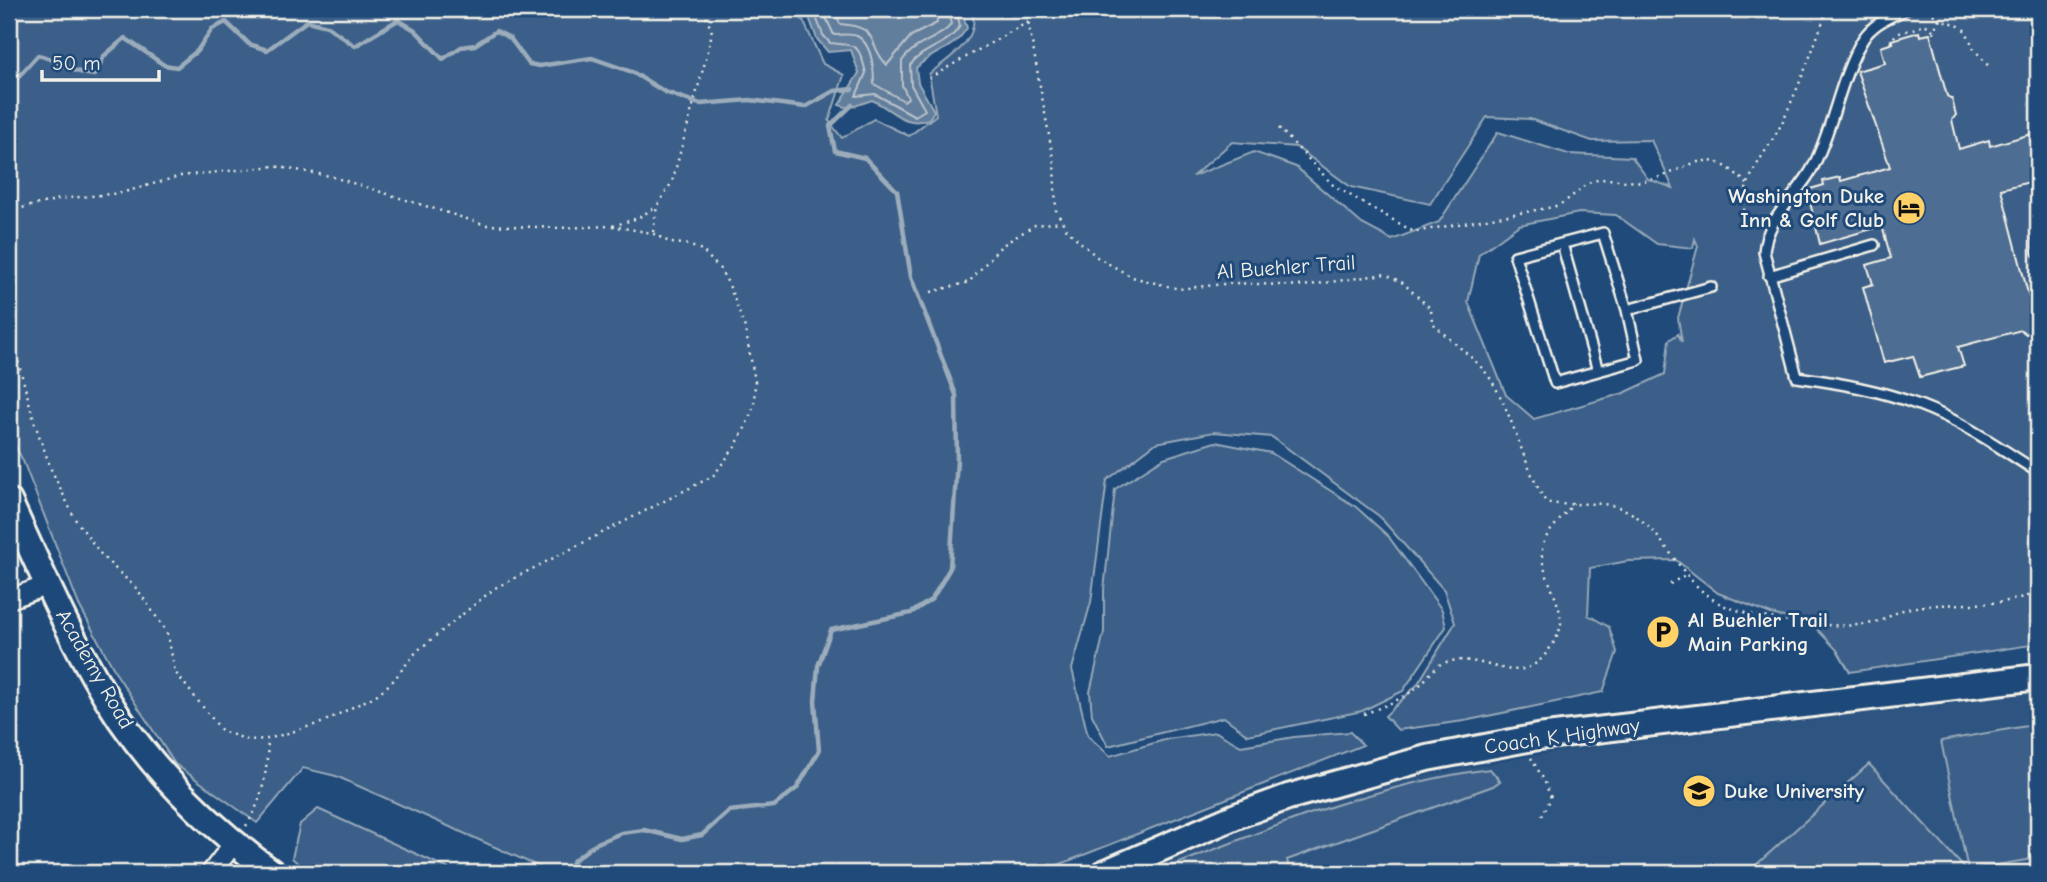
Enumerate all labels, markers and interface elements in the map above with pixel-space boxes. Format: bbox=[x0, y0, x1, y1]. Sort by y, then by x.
scale bar bbox=[42, 38, 159, 82]
text: 50 m bbox=[52, 51, 101, 75]
place label: Washington Duke Inn & Golf Club bbox=[1728, 184, 1884, 232]
hotel icon: Washington Duke Inn & Golf Club bbox=[1890, 189, 1928, 227]
street label: Al Buehler Trail bbox=[1216, 250, 1356, 284]
street label: Academy Road bbox=[51, 605, 139, 733]
place label: Al Buehler Trail Main Parking bbox=[1688, 608, 1828, 656]
parking icon: Al Buehler Trail Main Parking bbox=[1644, 613, 1682, 651]
street label: Coach K Highway bbox=[1483, 713, 1642, 759]
school or university icon: Duke University bbox=[1680, 772, 1718, 810]
place label: Duke University bbox=[1724, 779, 1864, 803]

